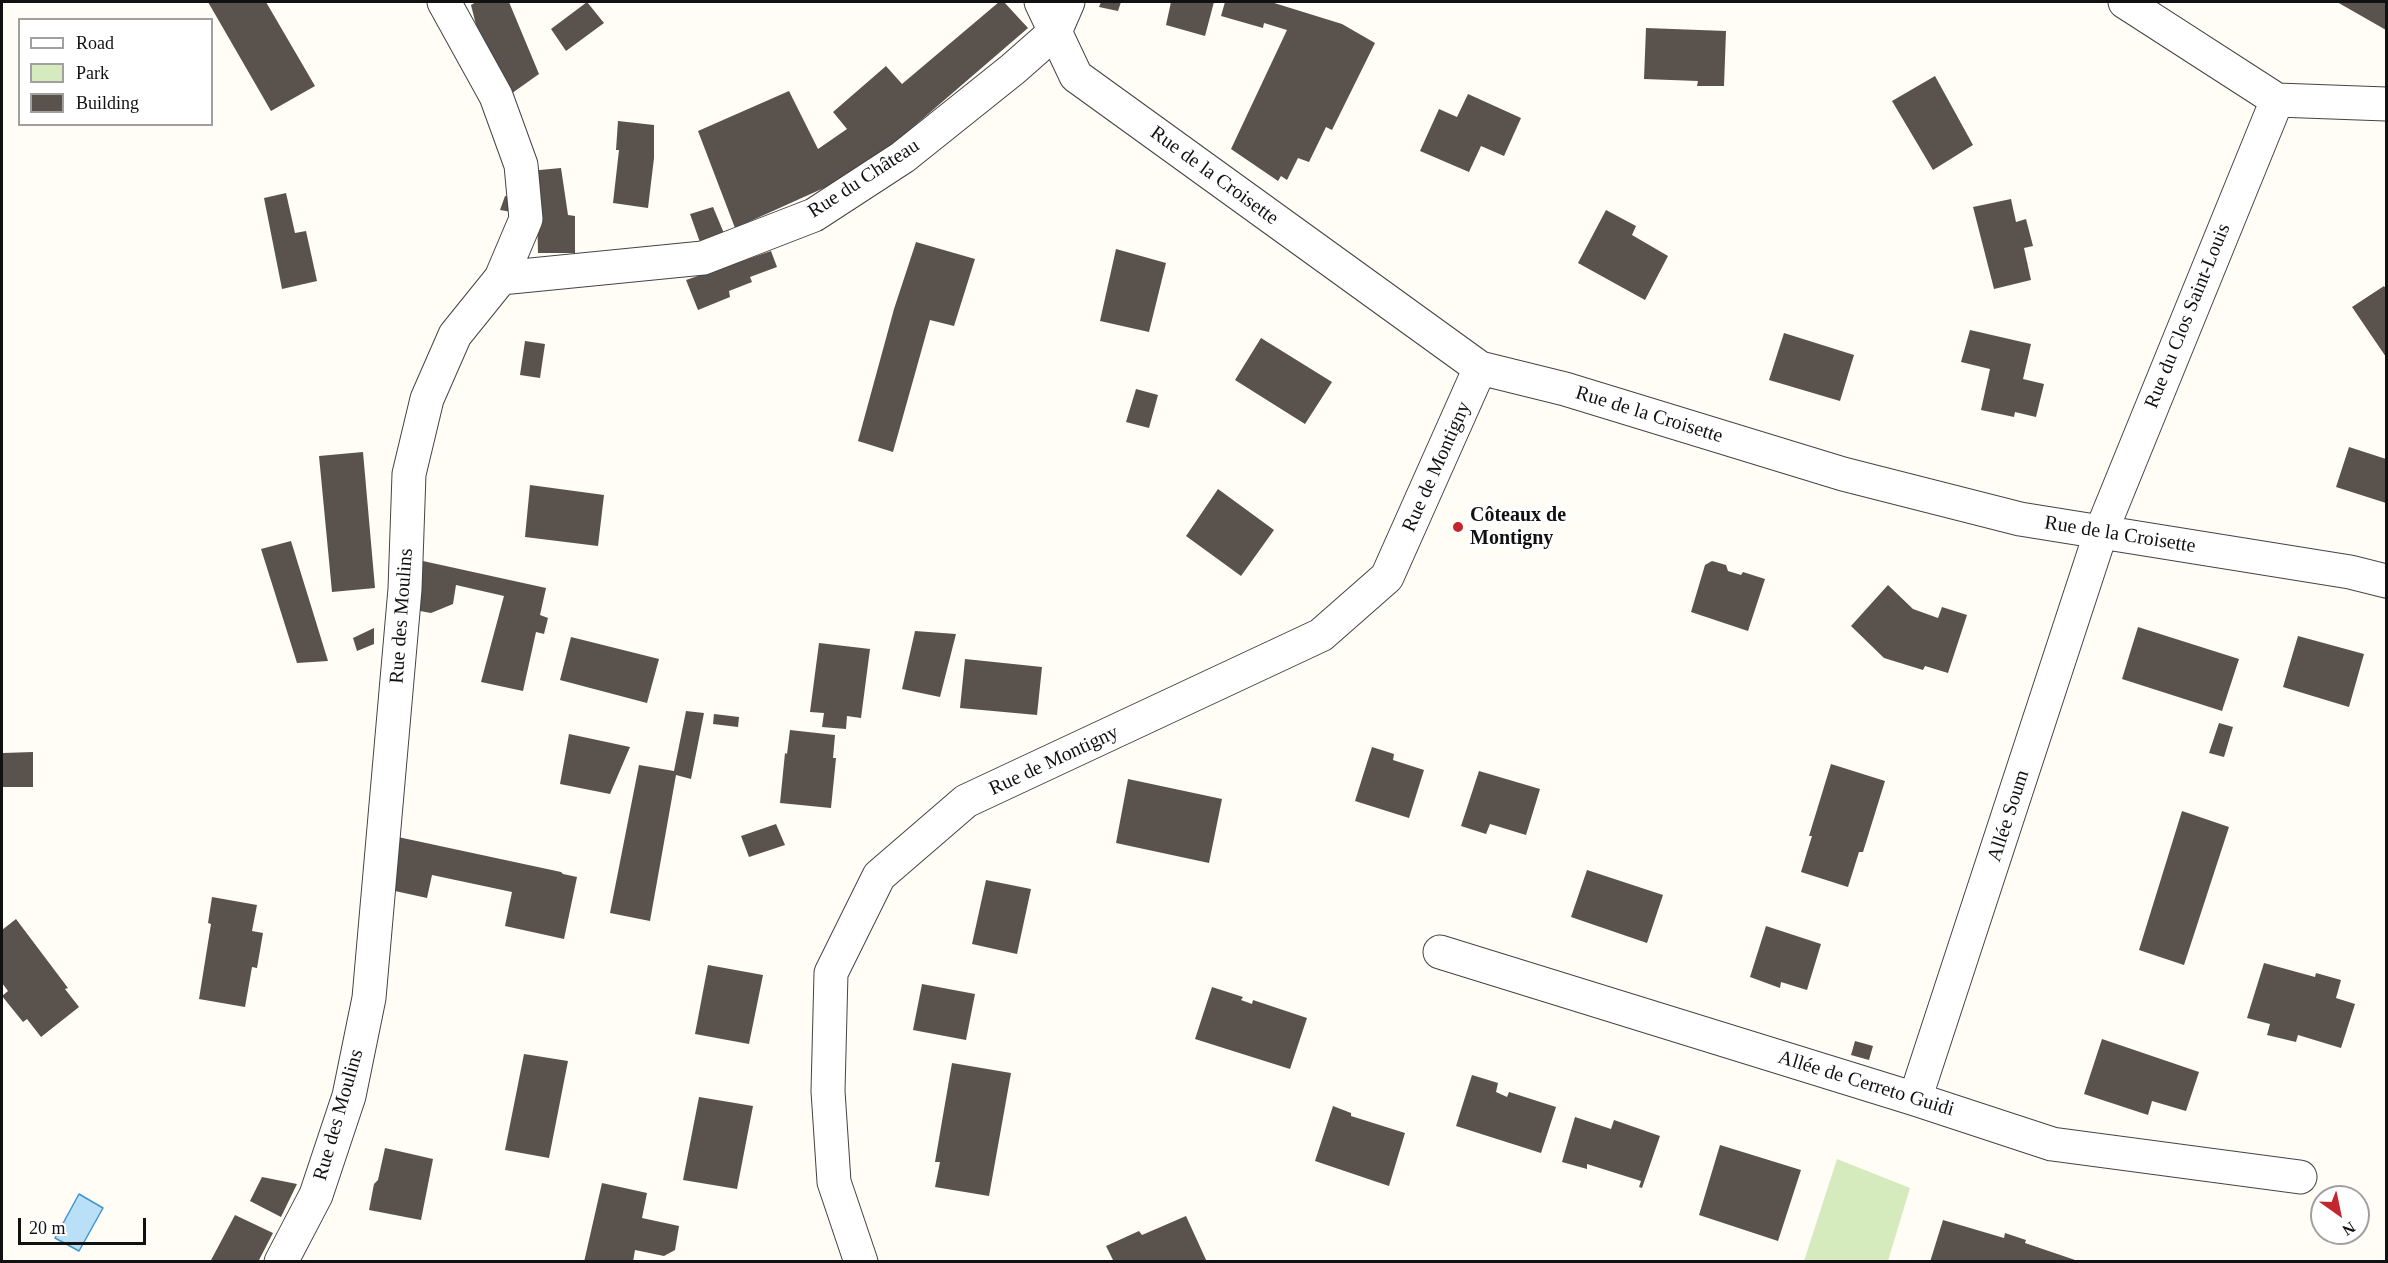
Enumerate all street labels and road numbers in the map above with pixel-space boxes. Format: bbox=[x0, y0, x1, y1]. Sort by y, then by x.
street label: Rue de la Croisette bbox=[1145, 121, 1283, 231]
street label: Rue du Château bbox=[804, 134, 924, 224]
street label: Rue du Clos Saint-Louis bbox=[2140, 220, 2236, 412]
street label: Rue de la Croisette bbox=[1572, 381, 1726, 449]
street label: Rue de Montigny bbox=[1398, 398, 1476, 536]
street label: Rue de la Croisette bbox=[2043, 511, 2197, 559]
street label: Rue des Moulins bbox=[385, 548, 419, 684]
street label: Rue de Montigny bbox=[985, 721, 1123, 801]
street label: Allée Soum bbox=[1983, 767, 2035, 865]
street label: Allée de Cerreto Guidi bbox=[1775, 1046, 1957, 1122]
street label: Rue des Moulins bbox=[309, 1047, 369, 1183]

